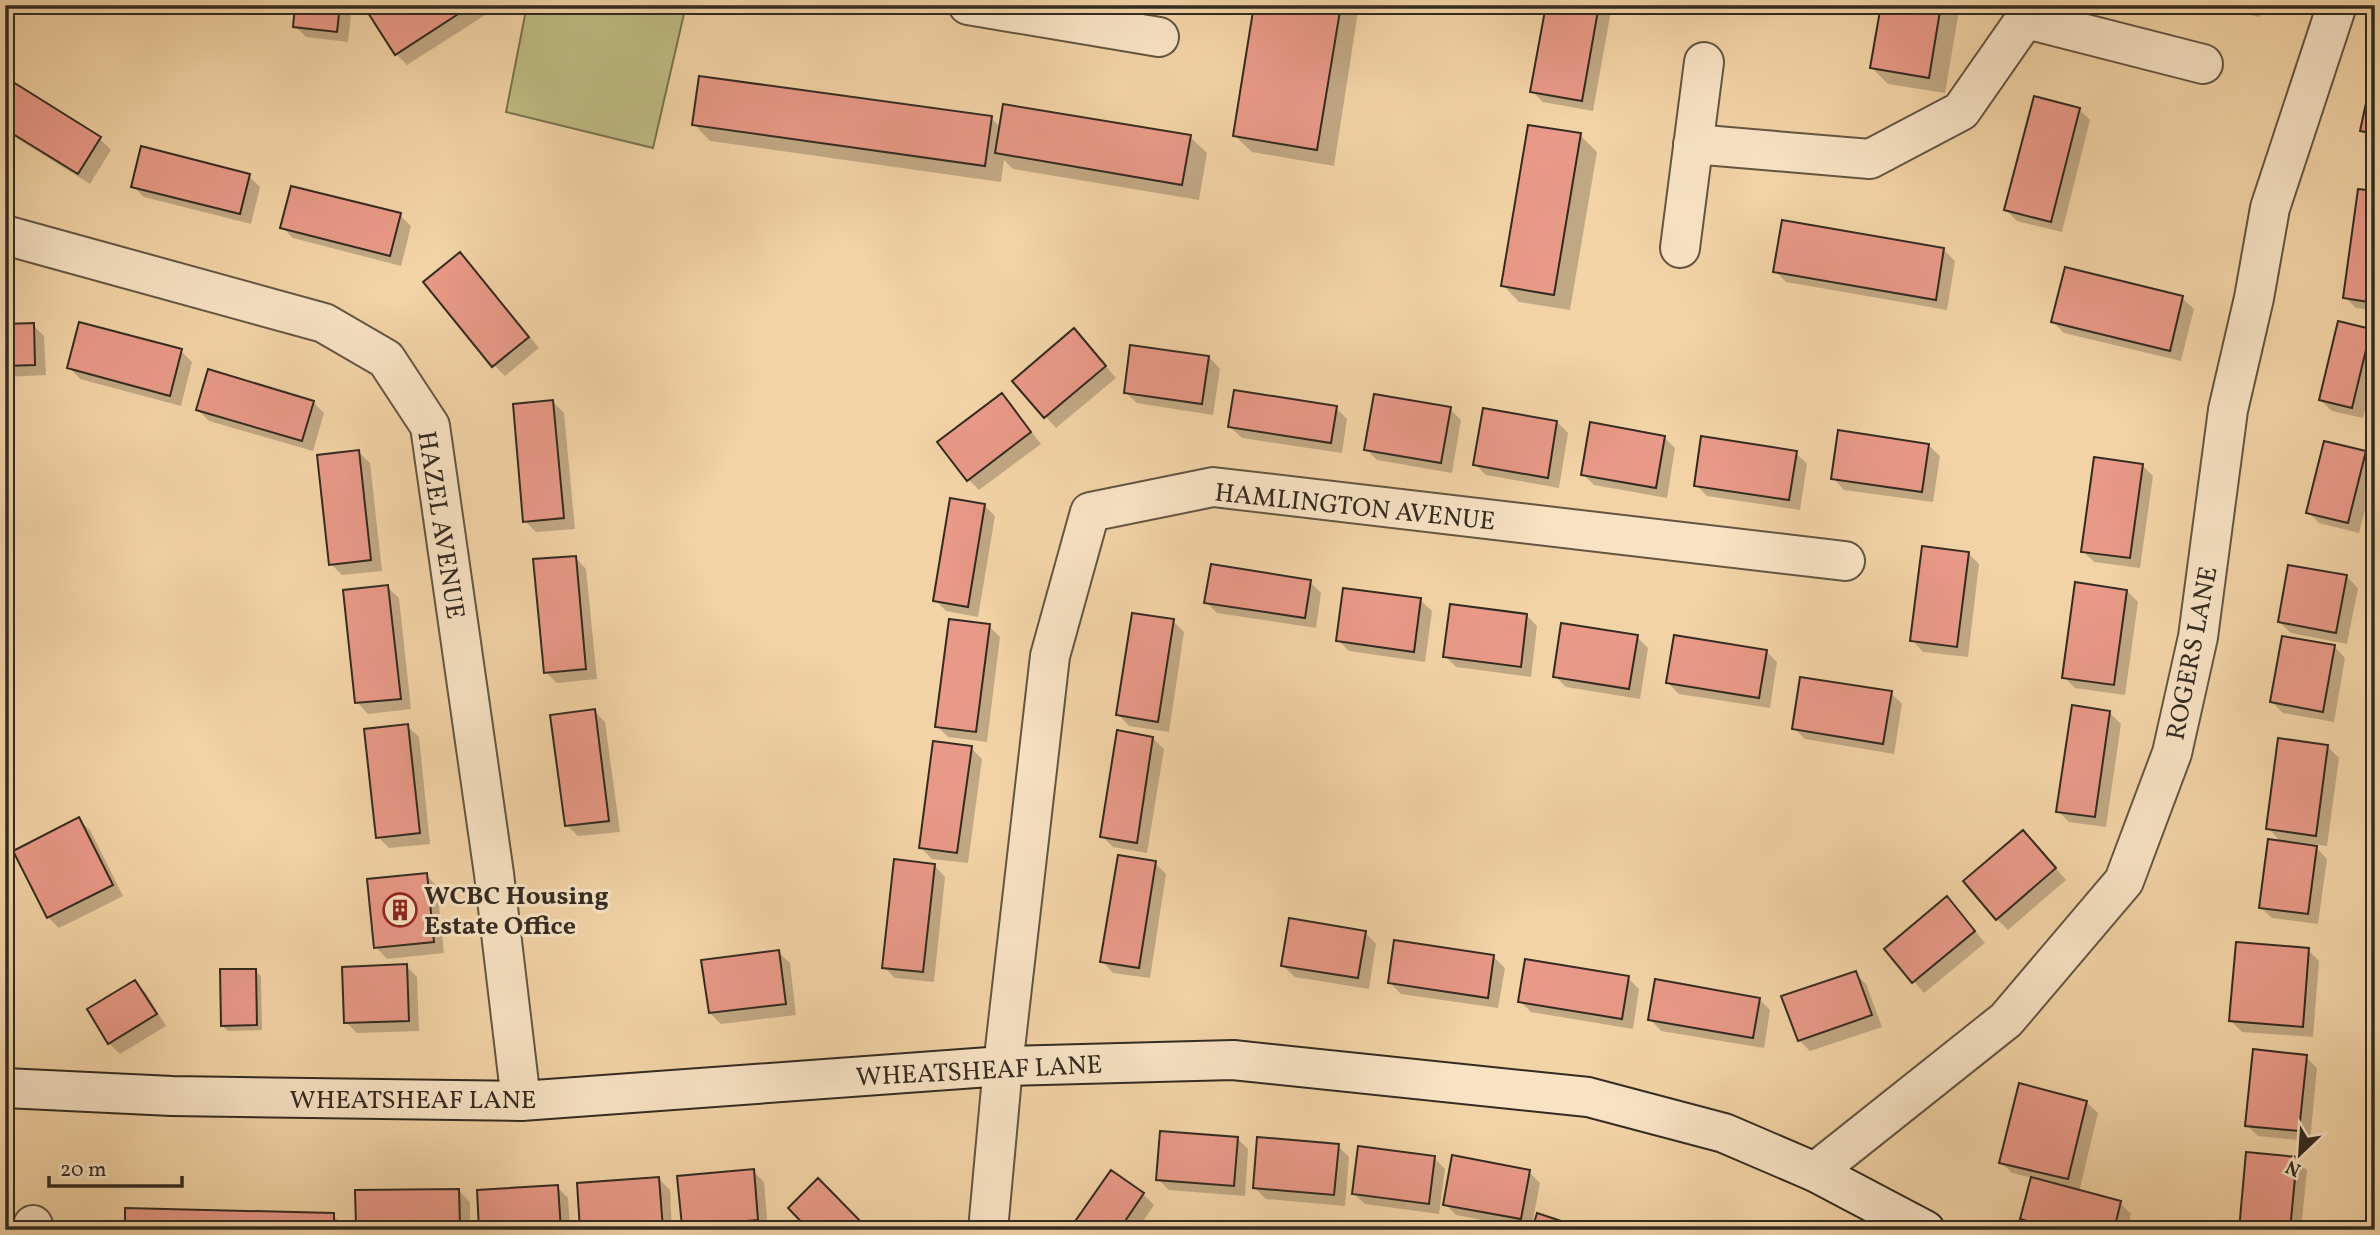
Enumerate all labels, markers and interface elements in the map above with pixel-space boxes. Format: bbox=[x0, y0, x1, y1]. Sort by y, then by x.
street label: HAZEL AVENUE bbox=[407, 429, 473, 622]
street label: HAMLINGTON AVENUE bbox=[1213, 475, 1497, 541]
street label: ROGERS LANE bbox=[2158, 563, 2227, 743]
place label: WCBC Housing Estate Office bbox=[424, 879, 609, 945]
building icon: WCBC Housing Estate Office bbox=[381, 891, 419, 929]
street label: WHEATSHEAF LANE bbox=[855, 1048, 1103, 1096]
street label: WHEATSHEAF LANE bbox=[290, 1083, 536, 1119]
north arrow bbox=[2264, 1120, 2334, 1190]
scale bar bbox=[49, 1144, 182, 1188]
text: N bbox=[2282, 1153, 2305, 1182]
text: 20 m bbox=[60, 1156, 106, 1185]

